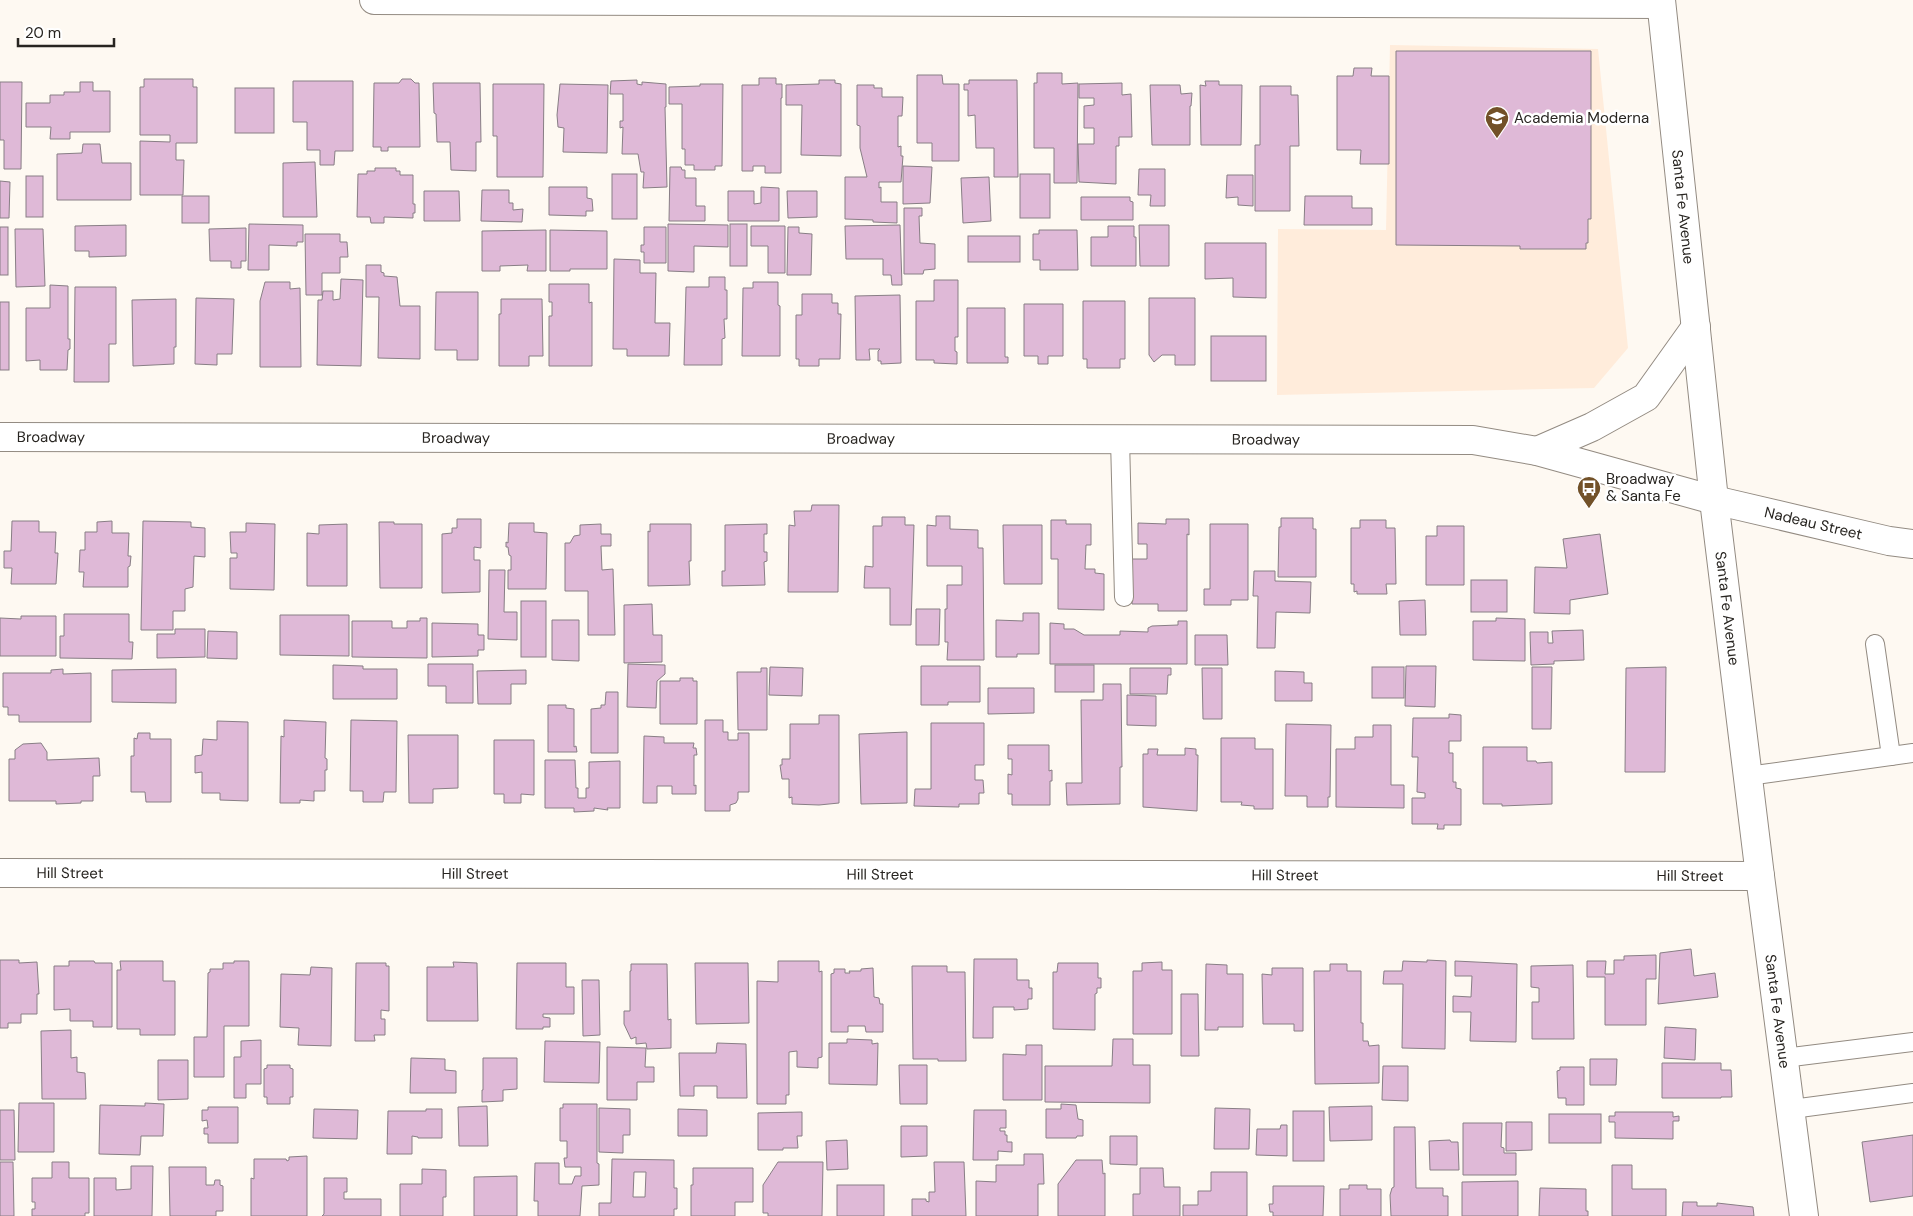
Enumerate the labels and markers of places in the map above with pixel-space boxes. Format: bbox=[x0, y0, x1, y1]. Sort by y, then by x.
school or university icon: Academia Moderna bbox=[1484, 105, 1510, 139]
place label: Academia Moderna bbox=[1514, 108, 1649, 128]
place label: Broadway & Santa Fe bbox=[1606, 469, 1681, 506]
bus stop icon: Broadway & Santa Fe bbox=[1576, 475, 1602, 509]

